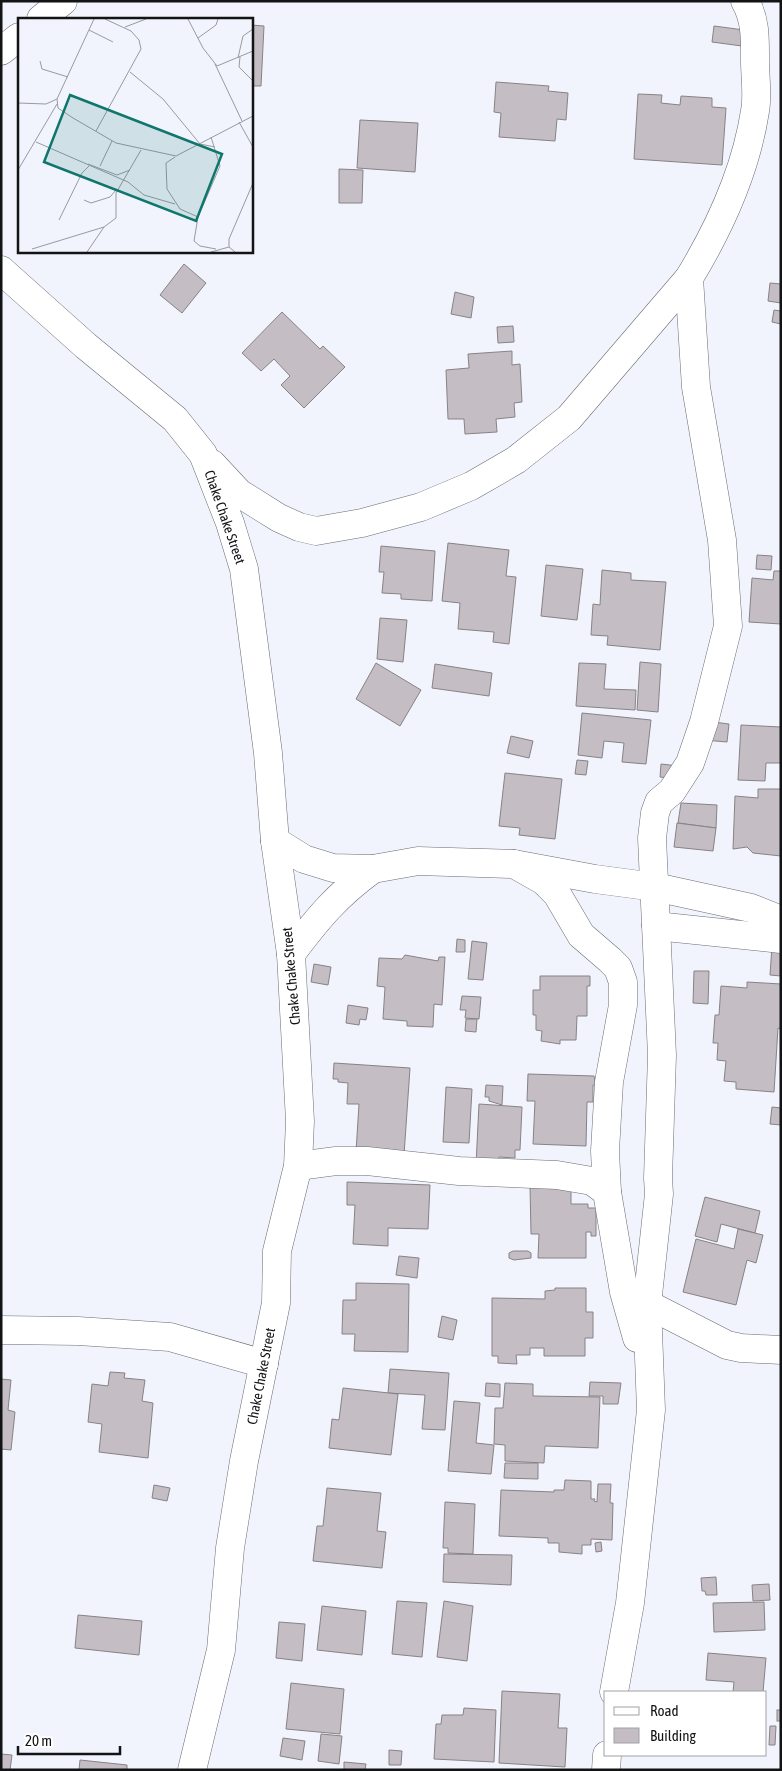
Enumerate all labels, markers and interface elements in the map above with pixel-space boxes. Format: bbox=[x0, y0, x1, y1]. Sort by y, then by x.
inset map bbox=[18, 18, 252, 252]
street label: Chake Chake Street bbox=[201, 468, 249, 566]
street label: Chake Chake Street bbox=[279, 926, 303, 1026]
street label: Chake Chake Street bbox=[244, 1326, 278, 1426]
legend bbox=[604, 1691, 767, 1756]
text: Road bbox=[650, 1702, 679, 1719]
scale bar bbox=[18, 1724, 120, 1756]
text: Building bbox=[650, 1727, 696, 1744]
text: 20 m bbox=[25, 1732, 52, 1749]

